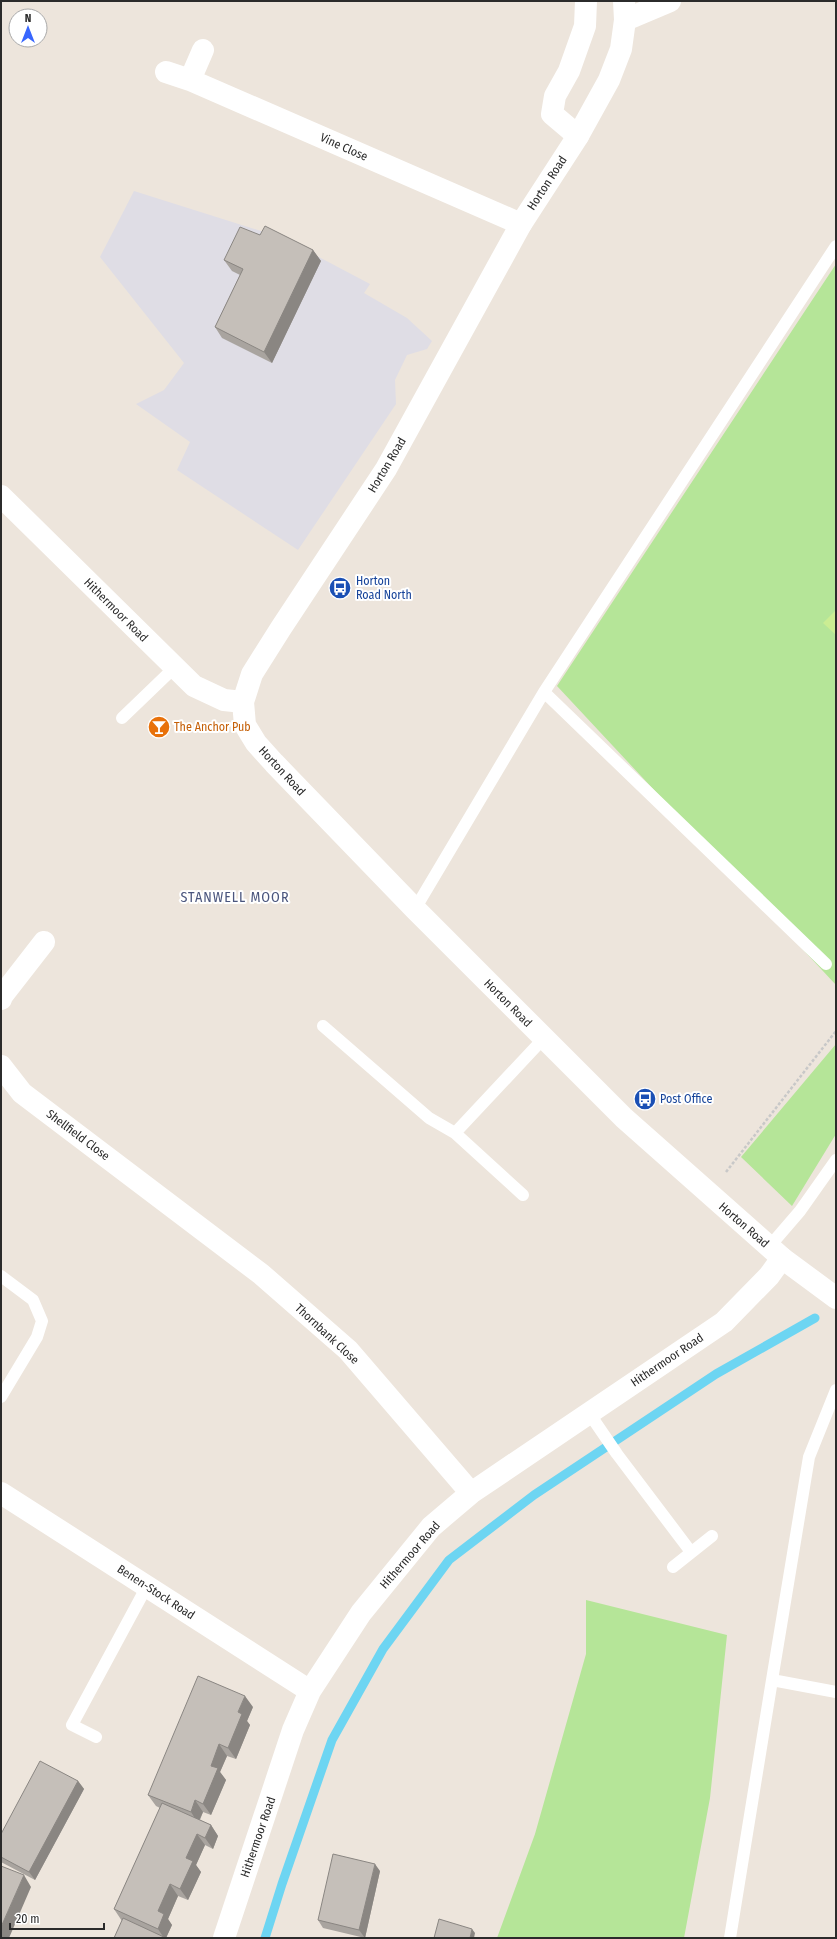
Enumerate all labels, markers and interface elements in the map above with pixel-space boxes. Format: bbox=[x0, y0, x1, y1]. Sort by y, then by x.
north arrow bbox=[8, 8, 48, 48]
text: N bbox=[25, 12, 31, 25]
street label: Vine Close bbox=[318, 130, 370, 164]
street label: Horton Road bbox=[524, 153, 570, 213]
street label: Horton Road bbox=[365, 435, 409, 495]
place label: Horton Road North bbox=[356, 574, 412, 602]
street label: Hithermoor Road bbox=[81, 575, 151, 645]
bus stop icon: Horton Road North bbox=[327, 575, 353, 601]
bar icon: The Anchor Pub bbox=[146, 714, 172, 740]
place label: The Anchor Pub bbox=[174, 720, 251, 734]
street label: Horton Road bbox=[256, 744, 308, 798]
district label: STANWELL MOOR bbox=[180, 889, 290, 906]
street label: Horton Road bbox=[481, 976, 535, 1030]
bus stop icon: Post Office bbox=[632, 1086, 658, 1112]
place label: Post Office bbox=[660, 1092, 712, 1106]
street label: Shellfield Close bbox=[44, 1107, 112, 1163]
street label: Horton Road bbox=[716, 1199, 772, 1251]
street label: Thornbank Close bbox=[292, 1301, 362, 1367]
street label: Hithermoor Road bbox=[628, 1331, 706, 1389]
street label: Hithermoor Road bbox=[377, 1519, 443, 1591]
street label: Benen-Stock Road bbox=[115, 1562, 197, 1622]
street label: Hithermoor Road bbox=[238, 1795, 278, 1879]
scale bar bbox=[10, 1905, 104, 1931]
text: 20 m bbox=[16, 1912, 40, 1926]

